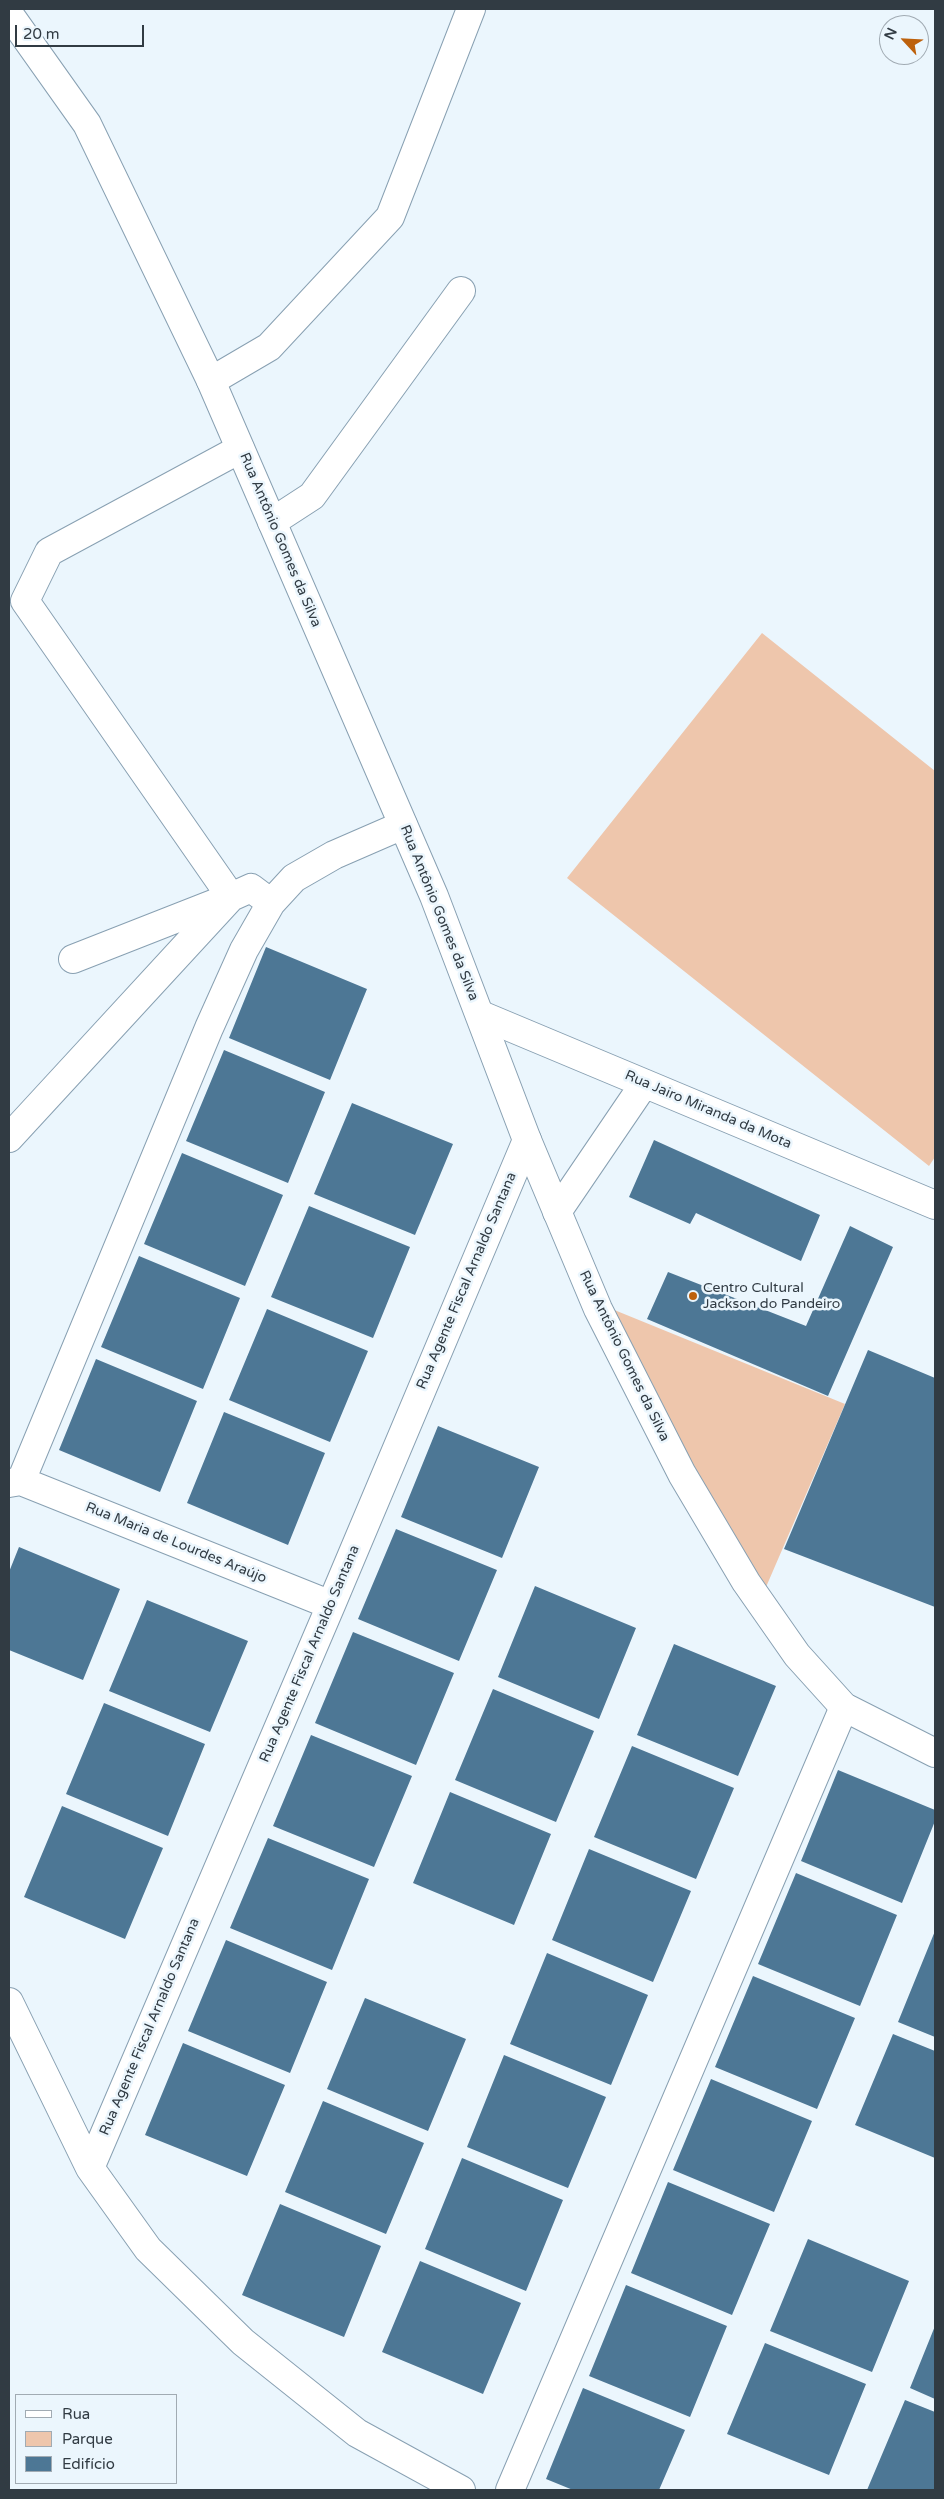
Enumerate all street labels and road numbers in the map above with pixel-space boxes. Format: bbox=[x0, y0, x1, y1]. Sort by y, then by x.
street label: Rua Antônio Gomes da Silva bbox=[236, 450, 324, 630]
street label: Rua Antônio Gomes da Silva bbox=[396, 823, 482, 1003]
street label: Rua Jairo Miranda da Mota bbox=[622, 1067, 794, 1153]
street label: Rua Agente Fiscal Arnaldo Santana bbox=[413, 1170, 521, 1392]
street label: Rua Antônio Gomes da Silva bbox=[575, 1268, 673, 1444]
street label: Rua Maria de Lourdes Araújo bbox=[83, 1499, 269, 1587]
street label: Rua Agente Fiscal Arnaldo Santana bbox=[256, 1543, 364, 1765]
street label: Rua Agente Fiscal Arnaldo Santana bbox=[96, 1916, 204, 2138]

